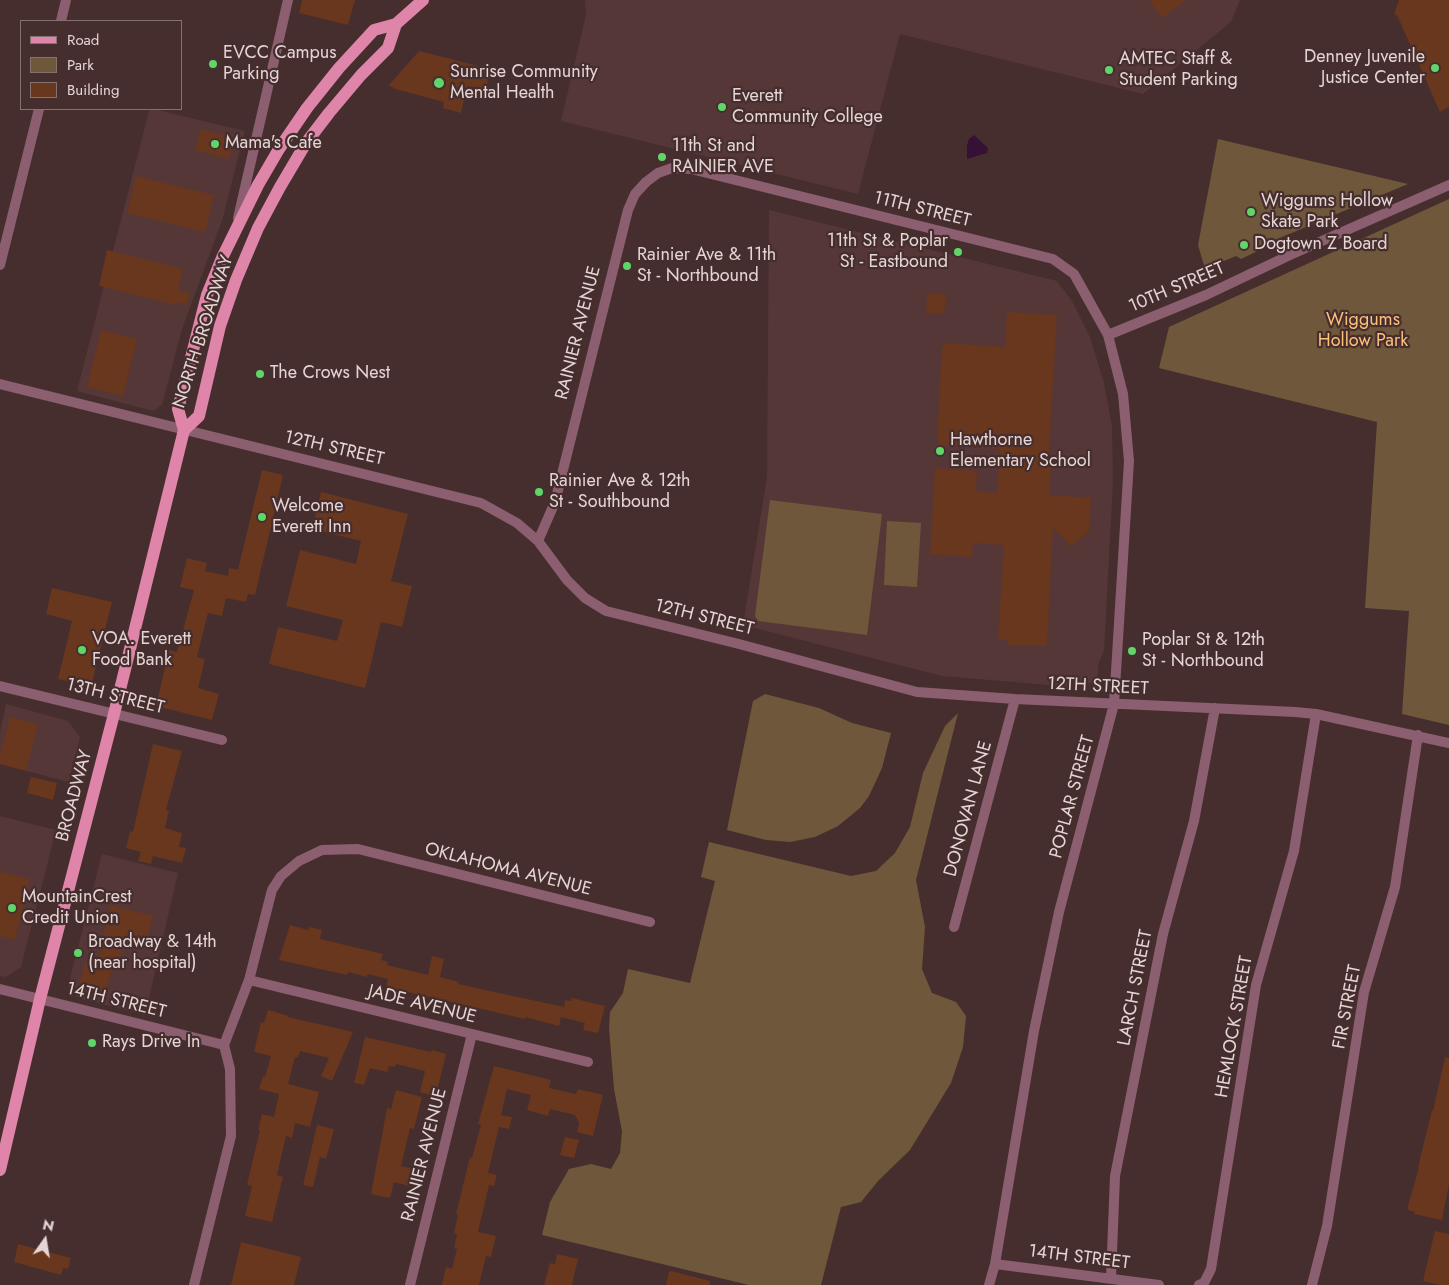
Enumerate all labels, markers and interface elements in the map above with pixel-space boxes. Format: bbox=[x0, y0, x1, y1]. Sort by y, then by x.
legend bbox=[20, 20, 182, 110]
text: Road bbox=[67, 29, 99, 51]
place label: EVCC Campus Parking bbox=[223, 43, 337, 86]
place label: Denney Juvenile Justice Center bbox=[1304, 47, 1425, 90]
place label: AMTEC Staff & Student Parking bbox=[1119, 49, 1238, 92]
text: Park bbox=[67, 54, 94, 76]
marker: EVCC Campus Parking bbox=[207, 58, 219, 70]
place label: Sunrise Community Mental Health bbox=[450, 62, 598, 104]
marker: Denney Juvenile Justice Center bbox=[1429, 62, 1441, 74]
marker: AMTEC Staff & Student Parking bbox=[1103, 64, 1115, 76]
marker: Sunrise Community Mental Health bbox=[432, 76, 446, 90]
text: Building bbox=[67, 79, 119, 101]
place label: Everett Community College bbox=[732, 86, 883, 128]
marker: Everett Community College bbox=[716, 101, 728, 113]
place label: Mama's Cafe bbox=[225, 133, 322, 155]
place label: 11th St and RAINIER AVE bbox=[672, 136, 774, 178]
marker: Mama's Cafe bbox=[209, 138, 221, 150]
marker: 11th St and RAINIER AVE bbox=[656, 151, 668, 163]
street label: 11TH STREET bbox=[871, 188, 973, 232]
place label: Wiggums Hollow Skate Park bbox=[1261, 191, 1393, 233]
marker: Wiggums Hollow Skate Park bbox=[1245, 206, 1257, 218]
place label: 11th St & Poplar St - Eastbound bbox=[827, 231, 948, 274]
place label: Dogtown Z Board bbox=[1254, 234, 1387, 256]
marker: Dogtown Z Board bbox=[1238, 239, 1250, 251]
place label: Rainier Ave & 11th St - Northbound bbox=[637, 245, 776, 288]
marker: 11th St & Poplar St - Eastbound bbox=[952, 246, 964, 258]
street label: NORTH BROADWAY bbox=[169, 253, 239, 411]
street label: 10TH STREET bbox=[1126, 258, 1228, 318]
marker: Rainier Ave & 11th St - Northbound bbox=[621, 260, 633, 272]
street label: RAINIER AVENUE bbox=[552, 264, 606, 402]
park label: Wiggums Hollow Park bbox=[1318, 310, 1408, 352]
place label: The Crows Nest bbox=[270, 363, 390, 385]
marker: The Crows Nest bbox=[254, 368, 266, 380]
street label: 12TH STREET bbox=[282, 427, 386, 471]
place label: Hawthorne Elementary School bbox=[950, 430, 1091, 472]
marker: Hawthorne Elementary School bbox=[934, 445, 946, 457]
place label: Rainier Ave & 12th St - Southbound bbox=[549, 471, 690, 514]
marker: Rainier Ave & 12th St - Southbound bbox=[533, 486, 545, 498]
place label: Welcome Everett Inn bbox=[272, 496, 351, 538]
marker: Welcome Everett Inn bbox=[256, 511, 268, 523]
street label: 12TH STREET bbox=[652, 595, 756, 641]
place label: VOA. Everett Food Bank bbox=[92, 629, 191, 672]
place label: Poplar St & 12th St - Northbound bbox=[1142, 630, 1265, 672]
marker: VOA. Everett Food Bank bbox=[76, 644, 88, 656]
marker: Poplar St & 12th St - Northbound bbox=[1126, 645, 1138, 657]
street label: 13TH STREET bbox=[64, 674, 166, 720]
street label: 12TH STREET bbox=[1047, 674, 1149, 700]
street label: POPLAR STREET bbox=[1046, 733, 1100, 861]
street label: DONOVAN LANE bbox=[940, 739, 998, 879]
street label: BROADWAY bbox=[52, 748, 98, 844]
street label: OKLAHOMA AVENUE bbox=[423, 839, 593, 901]
place label: MountainCrest Credit Union bbox=[22, 887, 131, 930]
marker: MountainCrest Credit Union bbox=[6, 902, 18, 914]
street label: LARCH STREET bbox=[1114, 928, 1158, 1048]
place label: Broadway & 14th (near hospital) bbox=[88, 932, 217, 974]
marker: Broadway & 14th (near hospital) bbox=[72, 947, 84, 959]
street label: HEMLOCK STREET bbox=[1212, 954, 1258, 1100]
street label: FIR STREET bbox=[1329, 963, 1367, 1051]
street label: 14TH STREET bbox=[64, 978, 168, 1024]
street label: JADE AVENUE bbox=[366, 981, 478, 1029]
place label: Rays Drive In bbox=[102, 1032, 200, 1054]
marker: Rays Drive In bbox=[86, 1037, 98, 1049]
street label: RAINIER AVENUE bbox=[398, 1086, 452, 1224]
text: N bbox=[41, 1214, 56, 1236]
north arrow bbox=[20, 1215, 70, 1265]
street label: 14TH STREET bbox=[1027, 1241, 1131, 1275]

